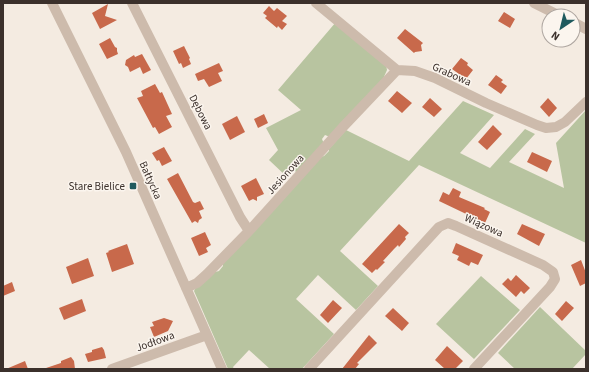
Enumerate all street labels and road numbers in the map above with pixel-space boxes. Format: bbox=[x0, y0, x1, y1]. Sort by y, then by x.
street label: Grabowa bbox=[430, 59, 474, 90]
street label: Dębowa bbox=[185, 92, 216, 132]
street label: Jesionowa bbox=[263, 151, 307, 198]
street label: Bałtycka bbox=[136, 159, 166, 202]
street label: Wiązowa bbox=[462, 210, 505, 241]
street label: Jodłowa bbox=[134, 328, 176, 355]

